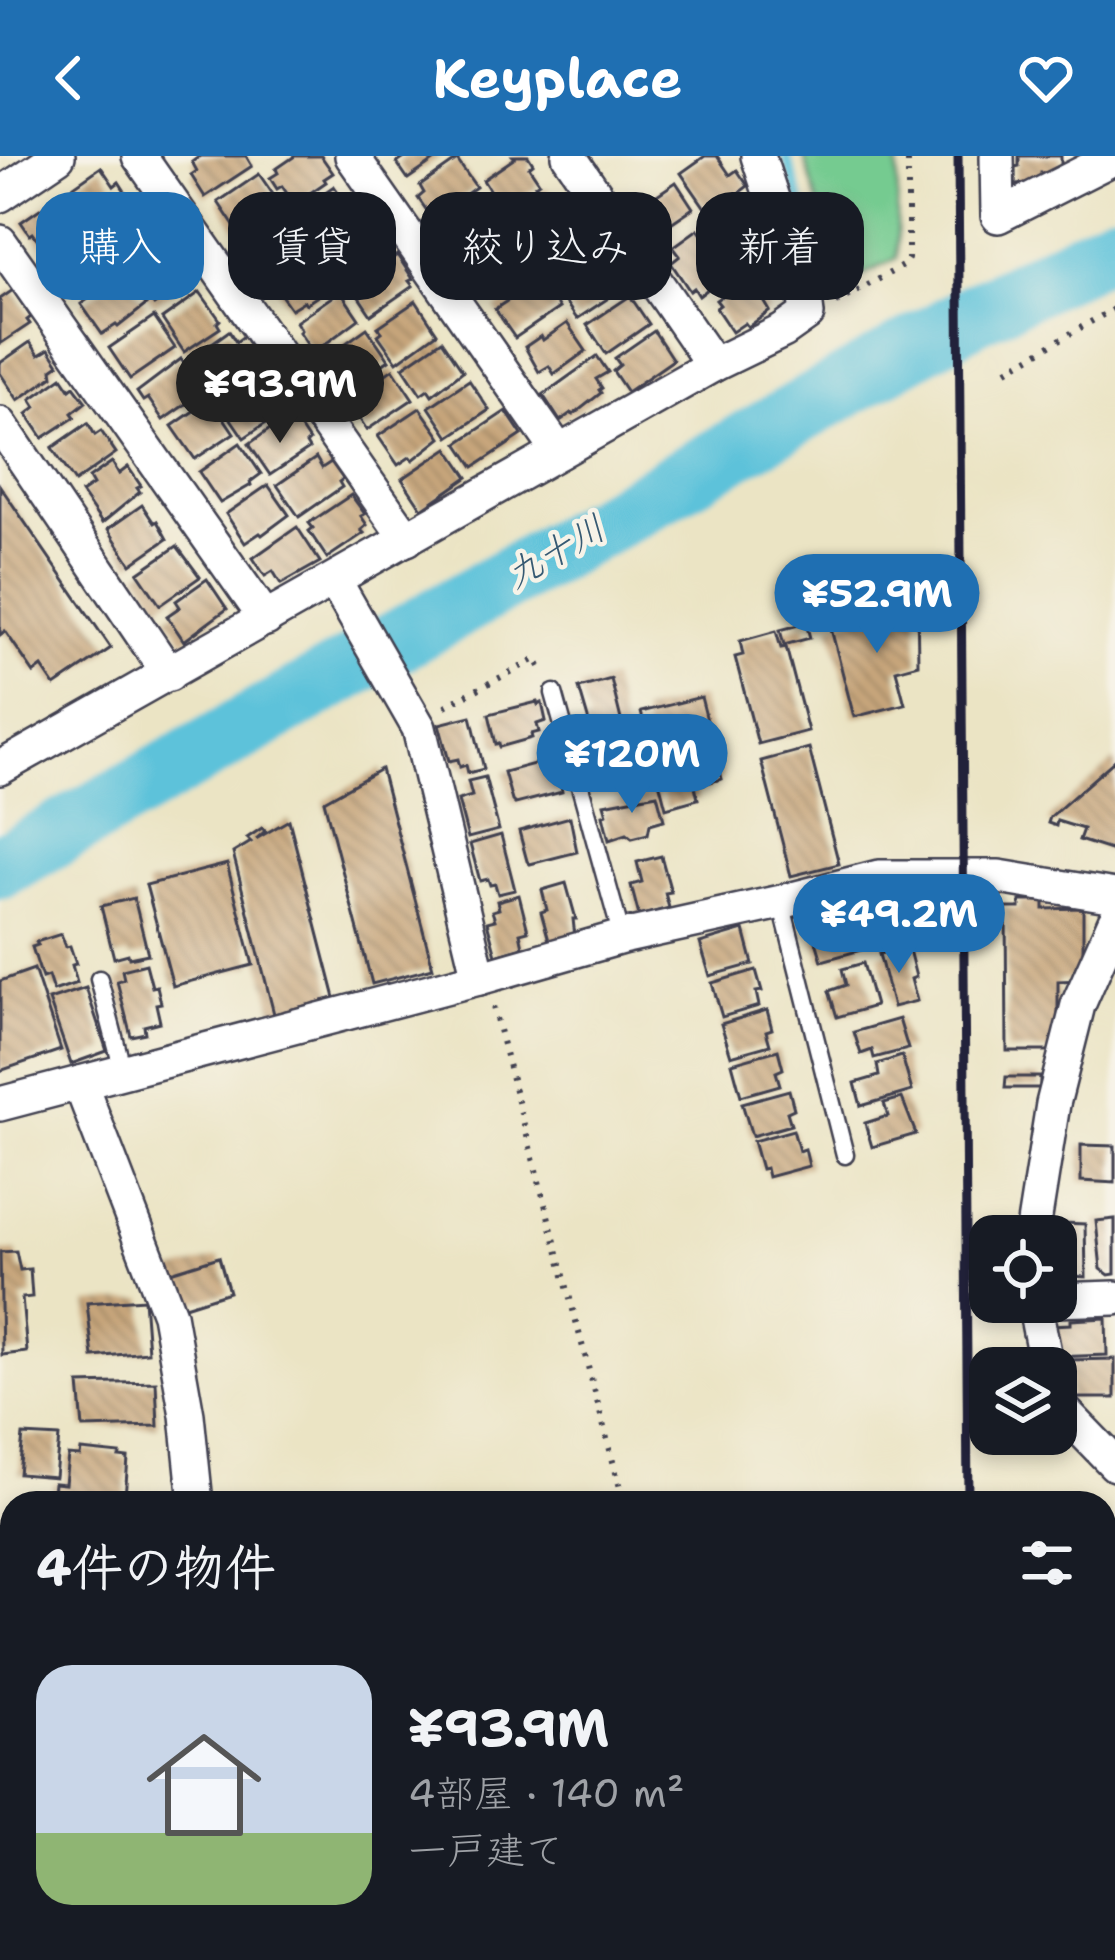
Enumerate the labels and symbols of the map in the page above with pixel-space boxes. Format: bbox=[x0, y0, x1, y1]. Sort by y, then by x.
pin: ¥93.9M bbox=[182, 344, 378, 446]
water label: 九十川 bbox=[496, 503, 614, 600]
pin: ¥52.9M bbox=[779, 554, 975, 656]
pin: ¥120M bbox=[548, 714, 716, 816]
pin: ¥49.2M bbox=[801, 874, 997, 976]

